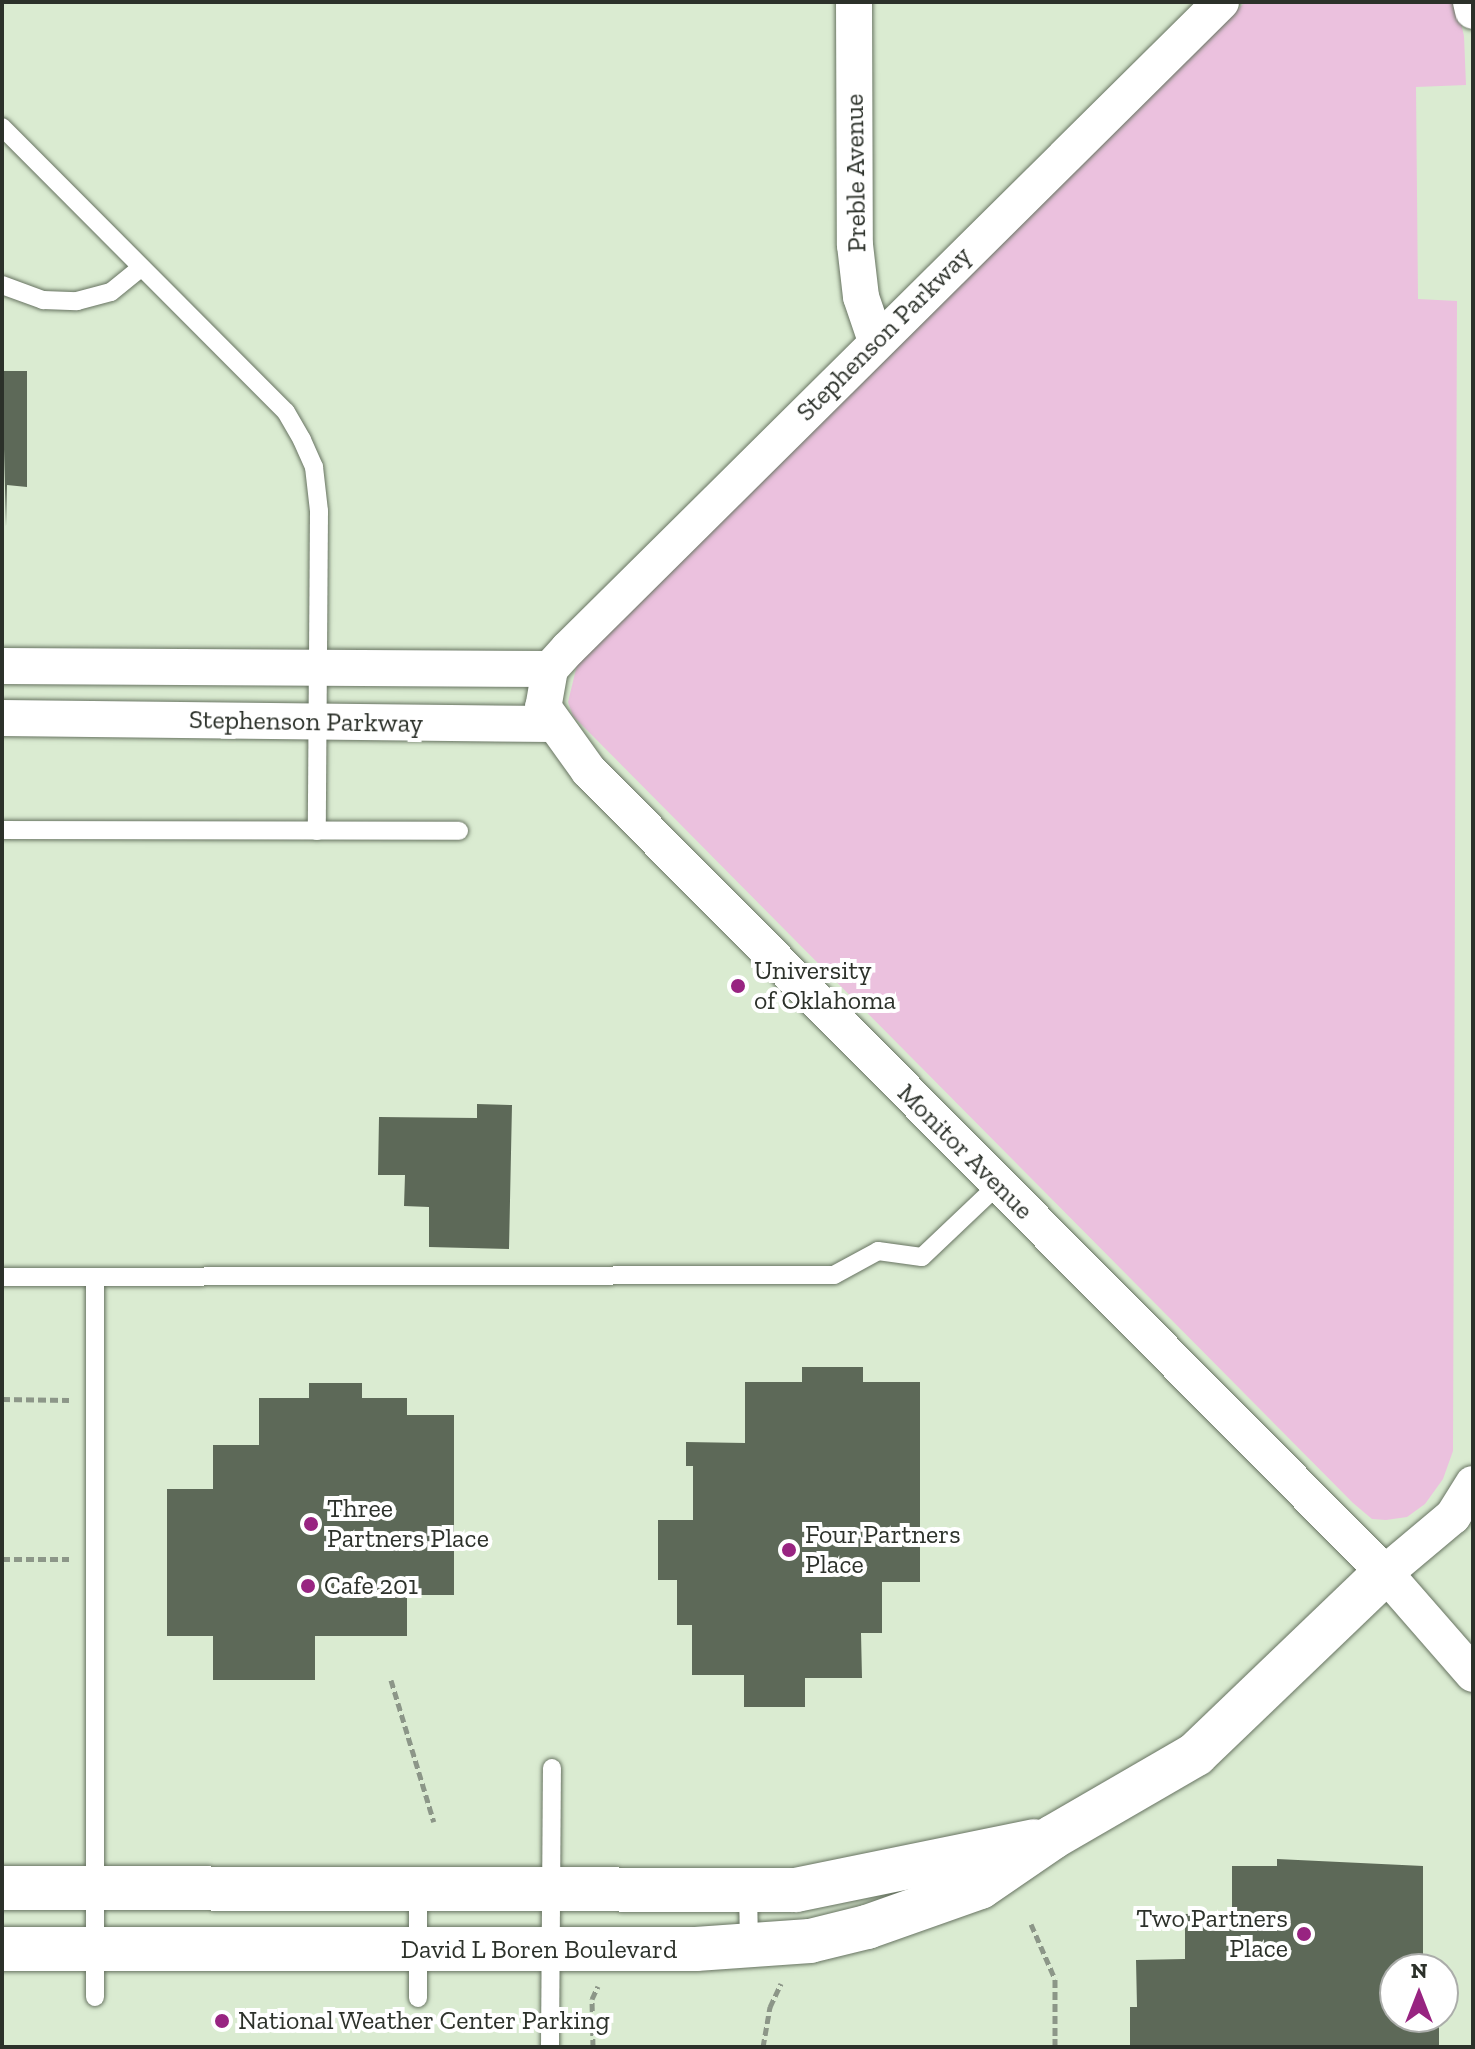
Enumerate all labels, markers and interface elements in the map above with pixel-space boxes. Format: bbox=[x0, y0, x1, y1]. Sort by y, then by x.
street label: Preble Avenue bbox=[839, 93, 873, 253]
street label: Stephenson Parkway bbox=[790, 240, 978, 428]
street label: Stephenson Parkway bbox=[189, 704, 423, 740]
place label: University of Oklahoma bbox=[754, 955, 896, 1016]
marker: University of Oklahoma bbox=[729, 977, 747, 995]
street label: Monitor Avenue bbox=[890, 1077, 1040, 1227]
place label: Three Partners Place bbox=[327, 1493, 489, 1554]
marker: Three Partners Place bbox=[302, 1515, 320, 1533]
place label: Four Partners Place bbox=[805, 1519, 961, 1580]
marker: Four Partners Place bbox=[780, 1541, 798, 1559]
place label: Cafe 201 bbox=[324, 1570, 418, 1602]
marker: Cafe 201 bbox=[299, 1577, 317, 1595]
place label: Two Partners Place bbox=[1136, 1903, 1288, 1964]
marker: Two Partners Place bbox=[1295, 1925, 1313, 1943]
street label: David L Boren Boulevard bbox=[400, 1934, 678, 1966]
north arrow bbox=[1379, 1953, 1459, 2033]
text: N bbox=[1411, 1957, 1427, 1984]
place label: National Weather Center Parking bbox=[238, 2005, 611, 2037]
marker: National Weather Center Parking bbox=[213, 2012, 231, 2030]

